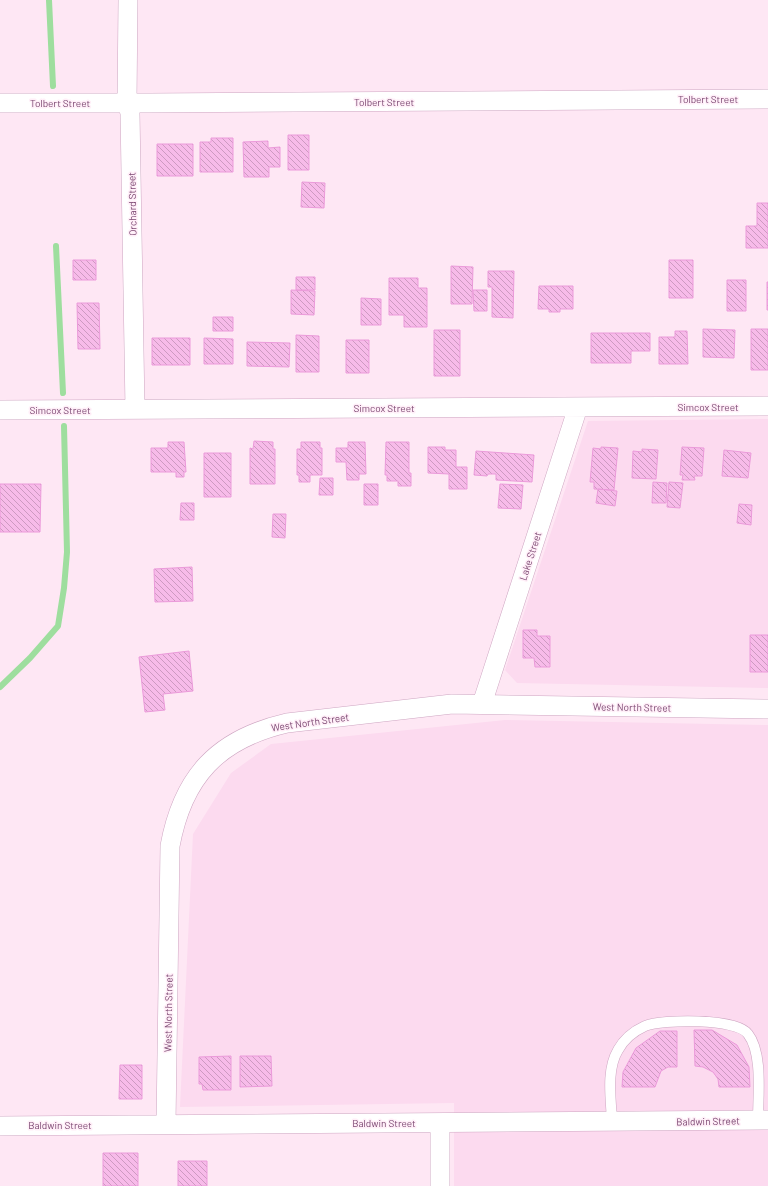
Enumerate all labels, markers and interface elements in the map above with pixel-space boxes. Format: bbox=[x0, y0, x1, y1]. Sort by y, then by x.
street label: Tolbert Street bbox=[678, 93, 738, 105]
street label: Tolbert Street bbox=[354, 96, 414, 108]
street label: Tolbert Street bbox=[30, 97, 90, 109]
street label: Orchard Street bbox=[125, 172, 139, 236]
street label: Simcox Street bbox=[677, 401, 739, 413]
street label: Simcox Street bbox=[353, 402, 415, 414]
street label: Simcox Street bbox=[29, 404, 91, 416]
street label: Lake Street bbox=[517, 530, 544, 582]
street label: West North Street bbox=[593, 700, 672, 714]
street label: West North Street bbox=[270, 711, 350, 733]
street label: West North Street bbox=[161, 973, 175, 1052]
street label: Baldwin Street bbox=[676, 1114, 740, 1128]
street label: Baldwin Street bbox=[352, 1117, 416, 1129]
street label: Baldwin Street bbox=[28, 1119, 92, 1131]

